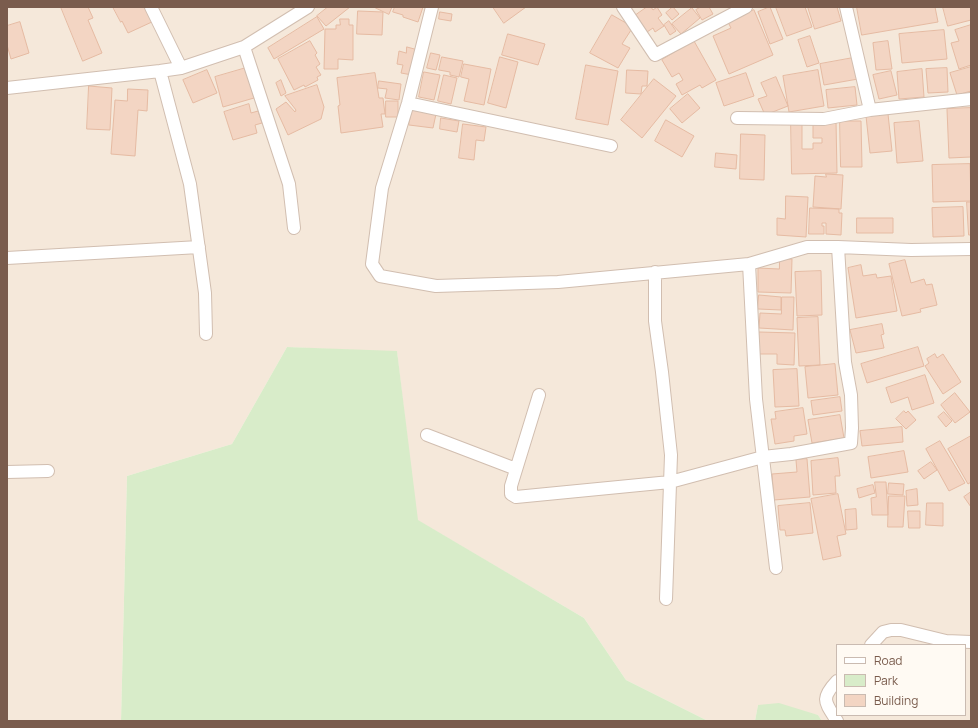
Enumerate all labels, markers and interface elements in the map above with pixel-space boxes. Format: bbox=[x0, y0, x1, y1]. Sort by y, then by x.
legend bbox=[836, 644, 966, 716]
text: Road bbox=[874, 652, 902, 669]
text: Park bbox=[874, 672, 898, 689]
text: Building bbox=[874, 692, 918, 709]

